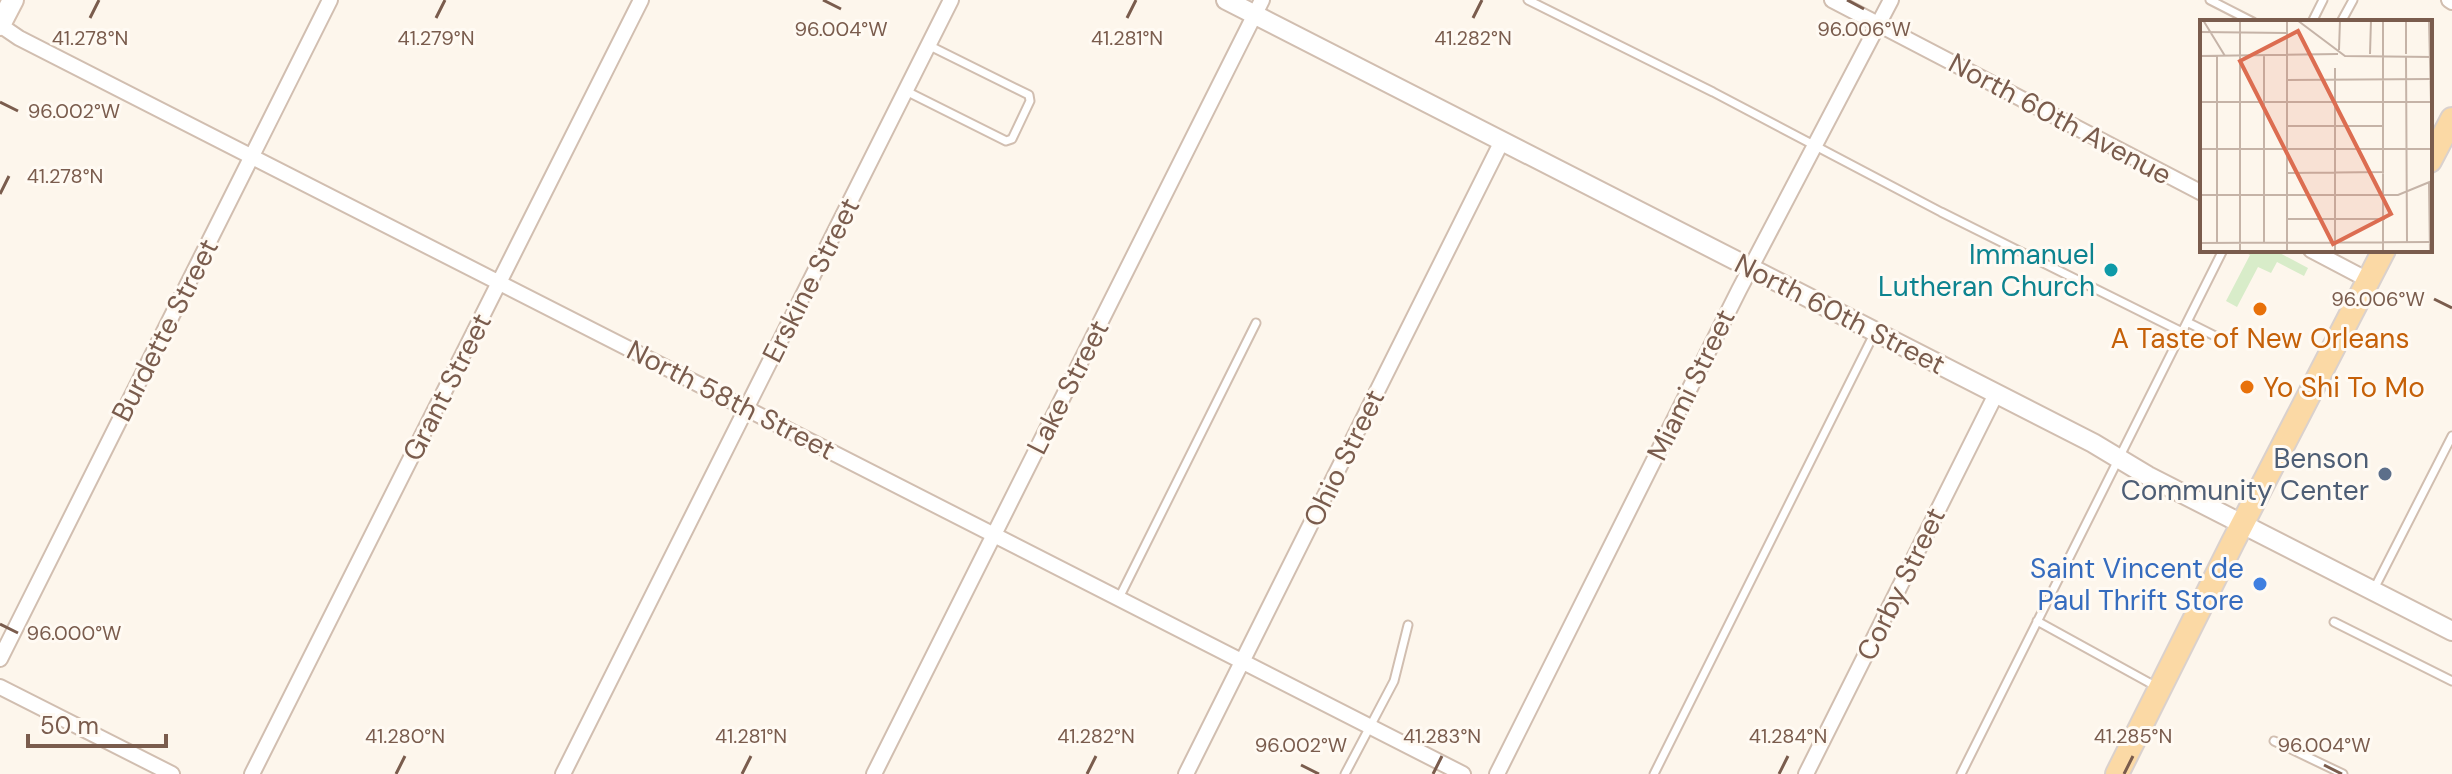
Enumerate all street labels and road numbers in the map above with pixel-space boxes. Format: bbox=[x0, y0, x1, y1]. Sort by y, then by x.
street label: North 60th Avenue bbox=[1942, 45, 2178, 193]
street label: Erskine Street bbox=[754, 191, 868, 369]
street label: Burdette Street bbox=[103, 232, 227, 428]
street label: North 60th Street bbox=[1728, 245, 1952, 383]
street label: Miami Street bbox=[1638, 303, 1744, 467]
street label: Grant Street bbox=[394, 307, 500, 467]
street label: Lake Street bbox=[1018, 314, 1118, 460]
street label: North 58th Street bbox=[621, 332, 841, 468]
street label: Ohio Street bbox=[1295, 383, 1393, 533]
street label: Corby Street bbox=[1848, 501, 1954, 667]

